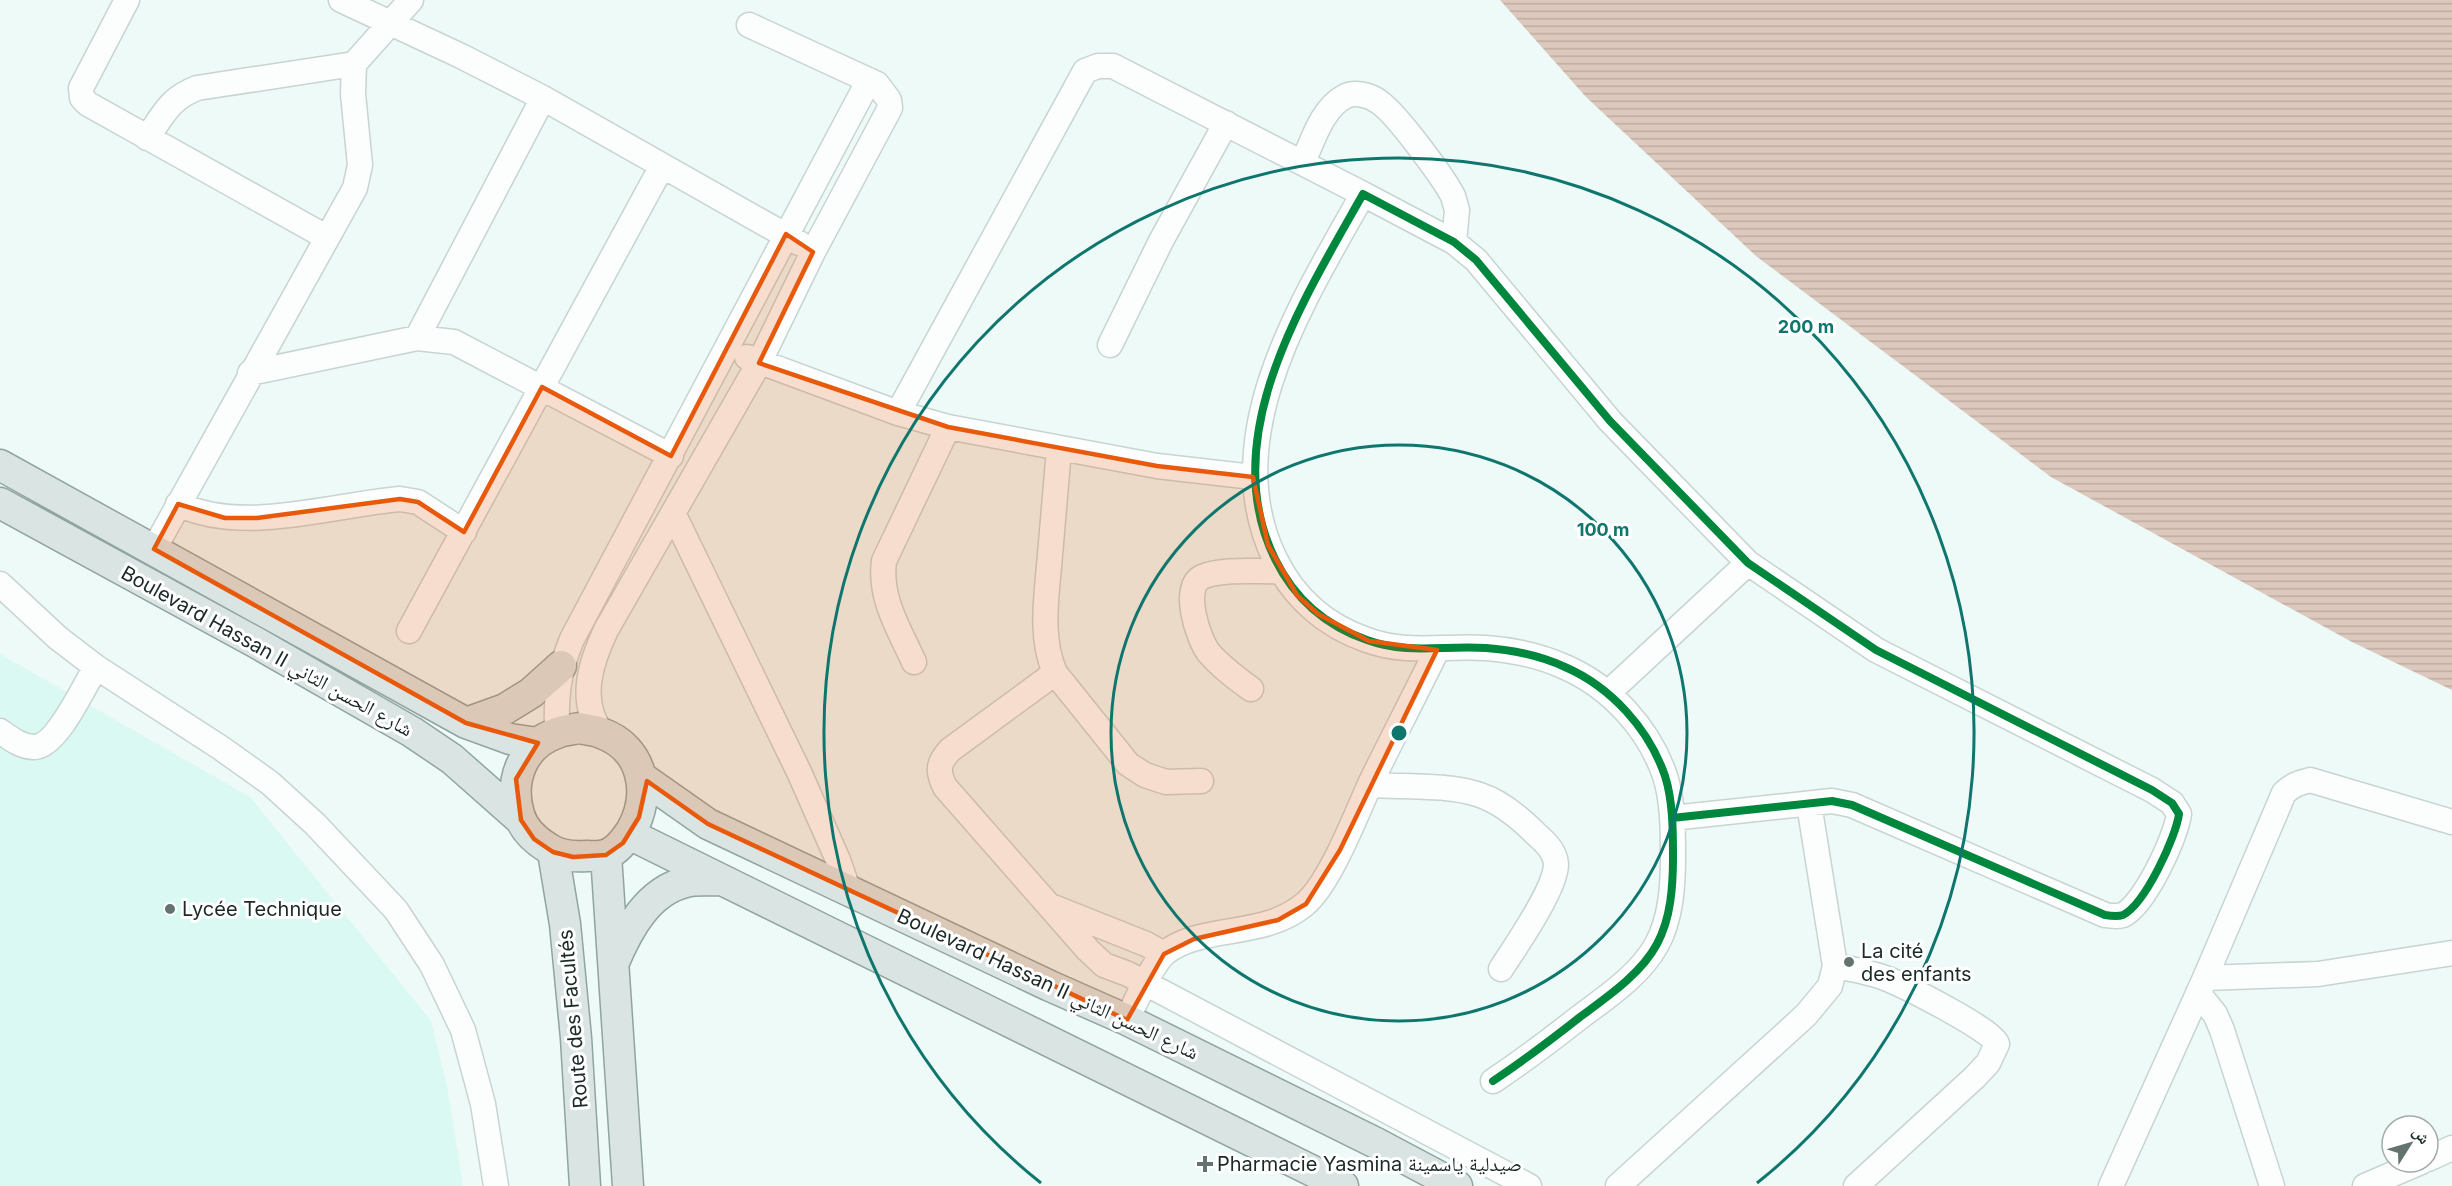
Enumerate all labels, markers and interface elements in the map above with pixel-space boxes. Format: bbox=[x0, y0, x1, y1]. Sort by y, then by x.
text: 200 m bbox=[1778, 316, 1834, 337]
text: 100 m bbox=[1577, 519, 1629, 540]
street label: Boulevard Hassan II شارع الحسن الثاني bbox=[115, 561, 417, 745]
centre of rings bbox=[1389, 723, 1409, 743]
place label: Lycée Technique bbox=[182, 897, 342, 921]
marker: Lycée Technique bbox=[163, 902, 177, 916]
street label: Boulevard Hassan II شارع الحسن الثاني bbox=[892, 903, 1203, 1068]
street label: Route des Facultés bbox=[553, 928, 593, 1110]
place label: La cité des enfants bbox=[1861, 939, 1972, 986]
marker: La cité des enfants bbox=[1842, 955, 1856, 969]
north arrow bbox=[2380, 1114, 2440, 1174]
text: ش bbox=[2409, 1122, 2435, 1148]
place label: Pharmacie Yasmina صيدلية ياسمينة bbox=[1217, 1152, 1522, 1176]
marker: Pharmacie Yasmina صيدلية ياسمينة bbox=[1198, 1157, 1212, 1171]

